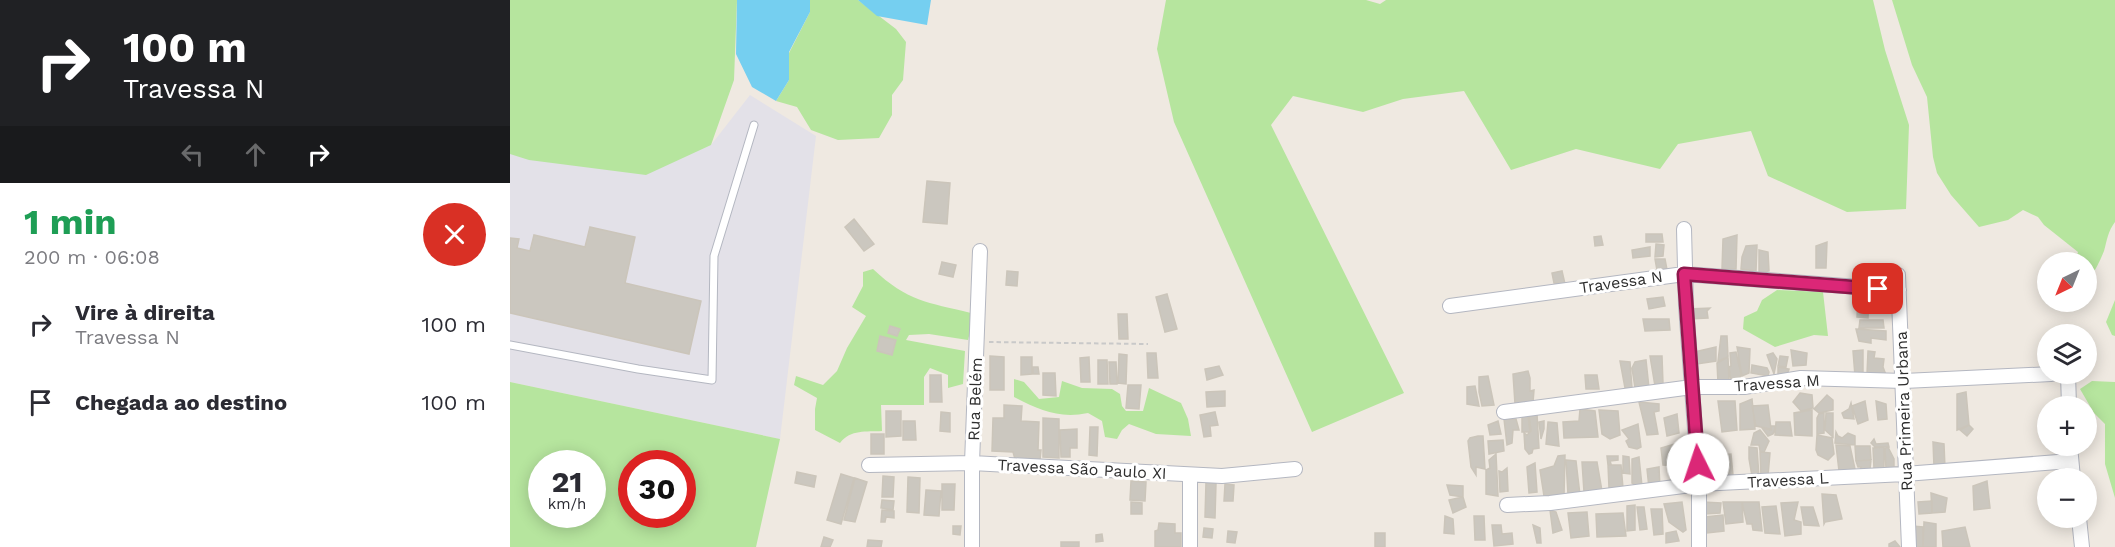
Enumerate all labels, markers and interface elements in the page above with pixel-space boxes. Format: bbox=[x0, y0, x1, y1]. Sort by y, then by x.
text: 100 m bbox=[123, 23, 247, 72]
icon: right bbox=[24, 24, 102, 102]
text: Travessa N bbox=[123, 73, 265, 105]
icon: left bbox=[176, 138, 209, 171]
icon: ahead bbox=[239, 138, 272, 171]
icon: right bbox=[302, 138, 335, 171]
text: 1 min bbox=[24, 201, 116, 243]
button: close bbox=[423, 203, 486, 266]
text: 200 m · 06:08 bbox=[24, 245, 160, 269]
north arrow bbox=[2037, 252, 2097, 312]
map controls bbox=[2037, 252, 2097, 528]
pin bbox=[1852, 263, 1903, 314]
street label: Travessa N bbox=[1578, 267, 1664, 297]
icon: arrive bbox=[1861, 272, 1894, 305]
text: Vire à direita bbox=[75, 300, 215, 325]
icon: right bbox=[24, 308, 57, 341]
text: 100 m bbox=[422, 312, 486, 337]
button: layers bbox=[2037, 324, 2097, 384]
text: Travessa N bbox=[75, 325, 180, 349]
street label: Rua Primeira Urbana bbox=[1892, 331, 1916, 491]
street label: Rua Belém bbox=[964, 357, 986, 441]
street label: Travessa M bbox=[1734, 371, 1820, 395]
icon: arrive bbox=[24, 386, 57, 419]
text: Chegada ao destino bbox=[75, 390, 287, 415]
text: 100 m bbox=[422, 390, 486, 415]
button: + bbox=[2037, 396, 2097, 456]
position arrow bbox=[1666, 432, 1730, 496]
speed limit sign: 30 bbox=[618, 450, 696, 528]
street label: Travessa São Paulo XI bbox=[997, 455, 1167, 483]
text: 21 bbox=[552, 464, 582, 499]
street label: Travessa L bbox=[1747, 468, 1830, 492]
button: − bbox=[2037, 468, 2097, 528]
text: km/h bbox=[548, 495, 586, 513]

